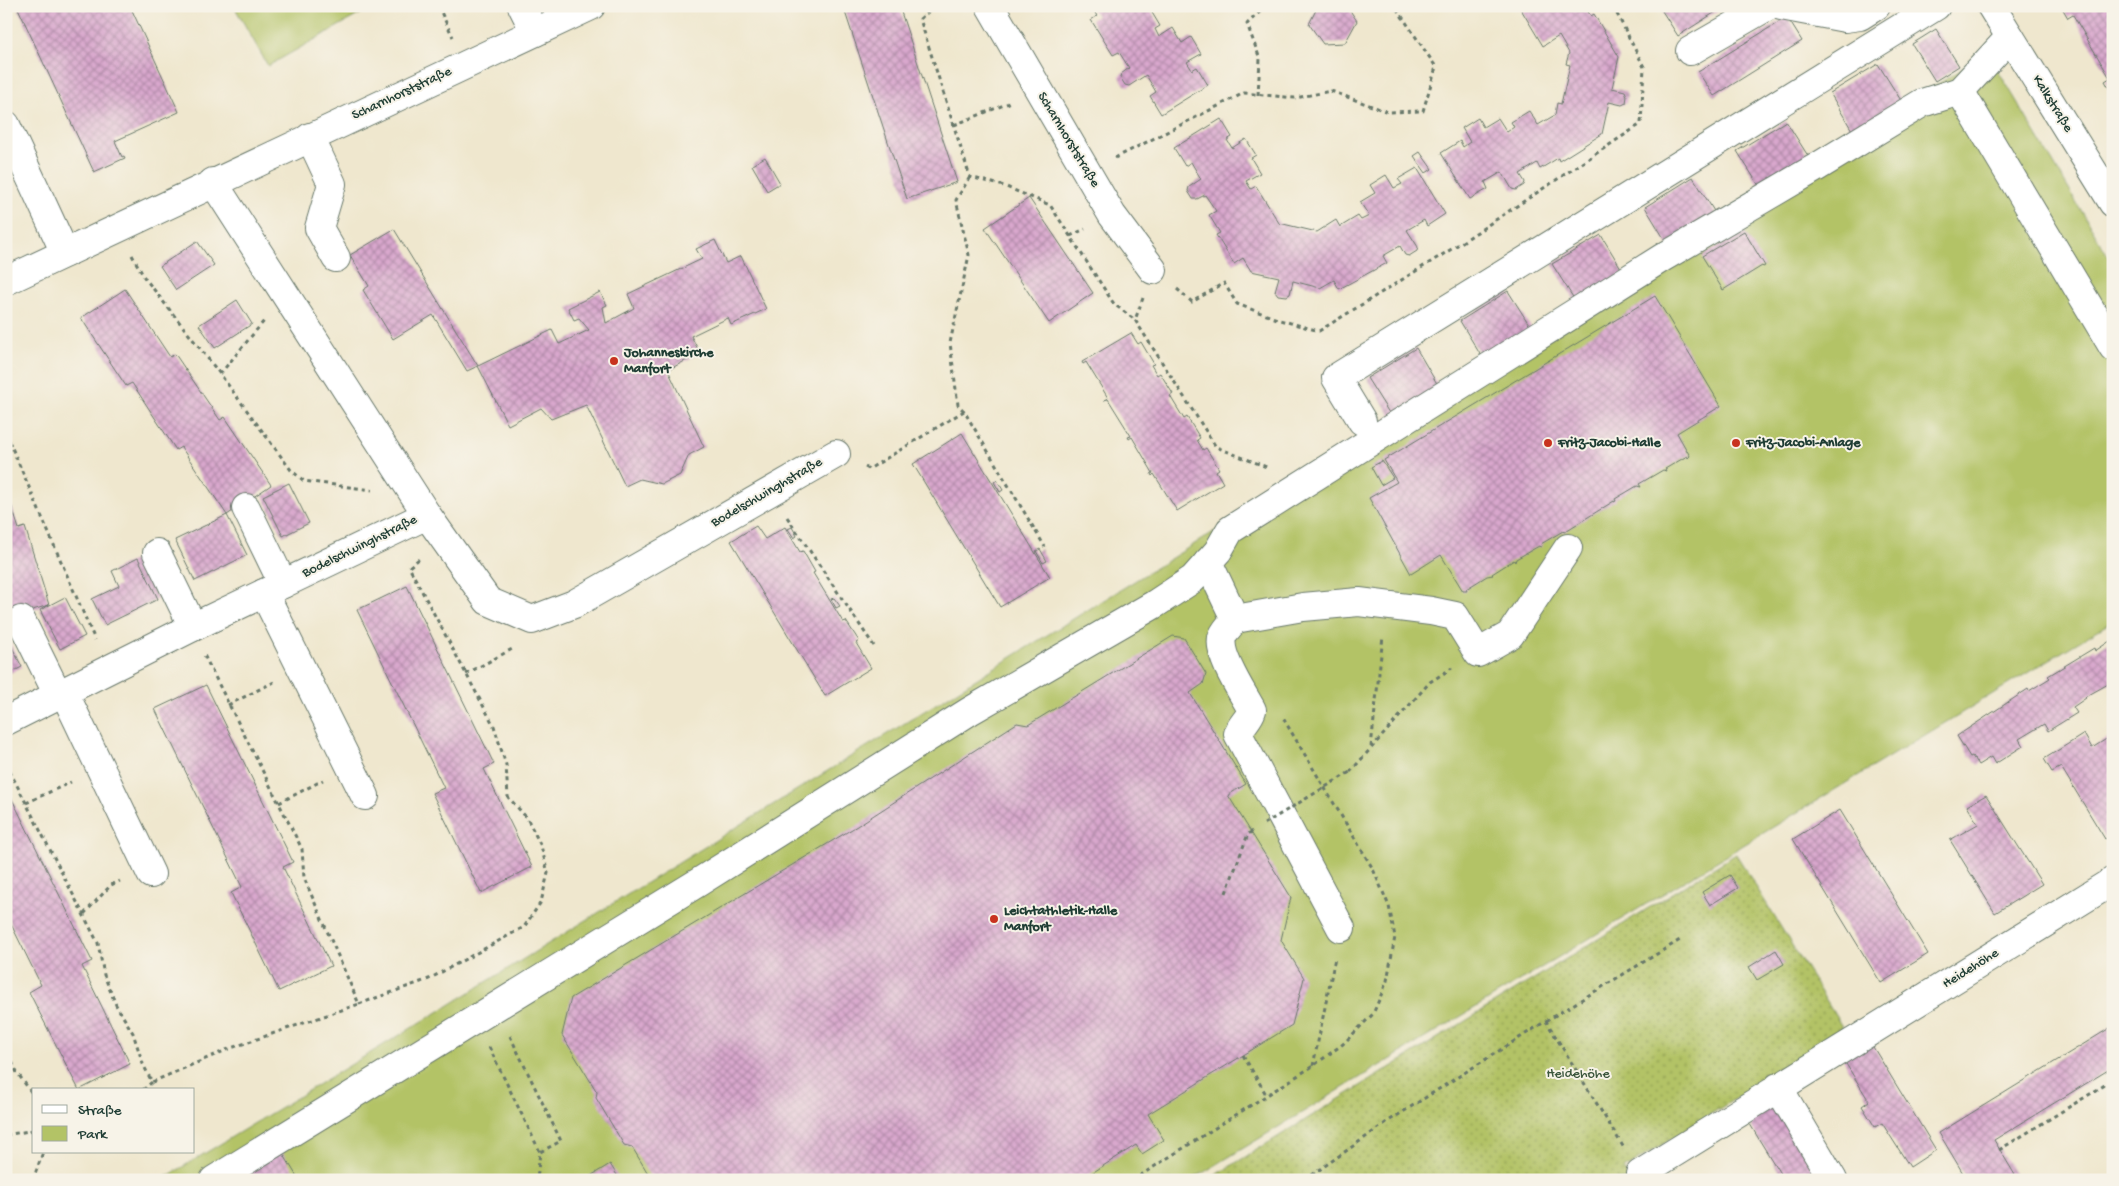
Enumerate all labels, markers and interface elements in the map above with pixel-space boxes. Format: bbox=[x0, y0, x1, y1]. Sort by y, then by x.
street label: Scharnhorststraße bbox=[349, 63, 455, 125]
street label: Kalkstraße bbox=[2028, 72, 2077, 136]
street label: Scharnhorststraße bbox=[1033, 89, 1104, 191]
place label: Johanneskirche Manfort bbox=[623, 345, 714, 378]
marker: Johanneskirche Manfort bbox=[608, 355, 620, 367]
place label: Fritz-Jacobi-Halle bbox=[1557, 435, 1661, 452]
place label: Fritz-Jacobi-Anlage bbox=[1745, 435, 1861, 452]
marker: Fritz-Jacobi-Halle bbox=[1542, 437, 1554, 449]
marker: Fritz-Jacobi-Anlage bbox=[1730, 437, 1742, 449]
street label: Bodelschwinghstraße bbox=[707, 454, 826, 532]
street label: Bodelschwinghstraße bbox=[299, 511, 421, 583]
place label: Leichtathletik-Halle Manfort bbox=[1004, 903, 1118, 936]
marker: Leichtathletik-Halle Manfort bbox=[988, 913, 1000, 925]
street label: Heidehöhe bbox=[1940, 945, 2003, 993]
park label: Heidehöhe bbox=[1546, 1066, 1610, 1083]
legend bbox=[32, 1088, 195, 1154]
text: Straße bbox=[78, 1102, 122, 1120]
text: Park bbox=[77, 1126, 108, 1144]

